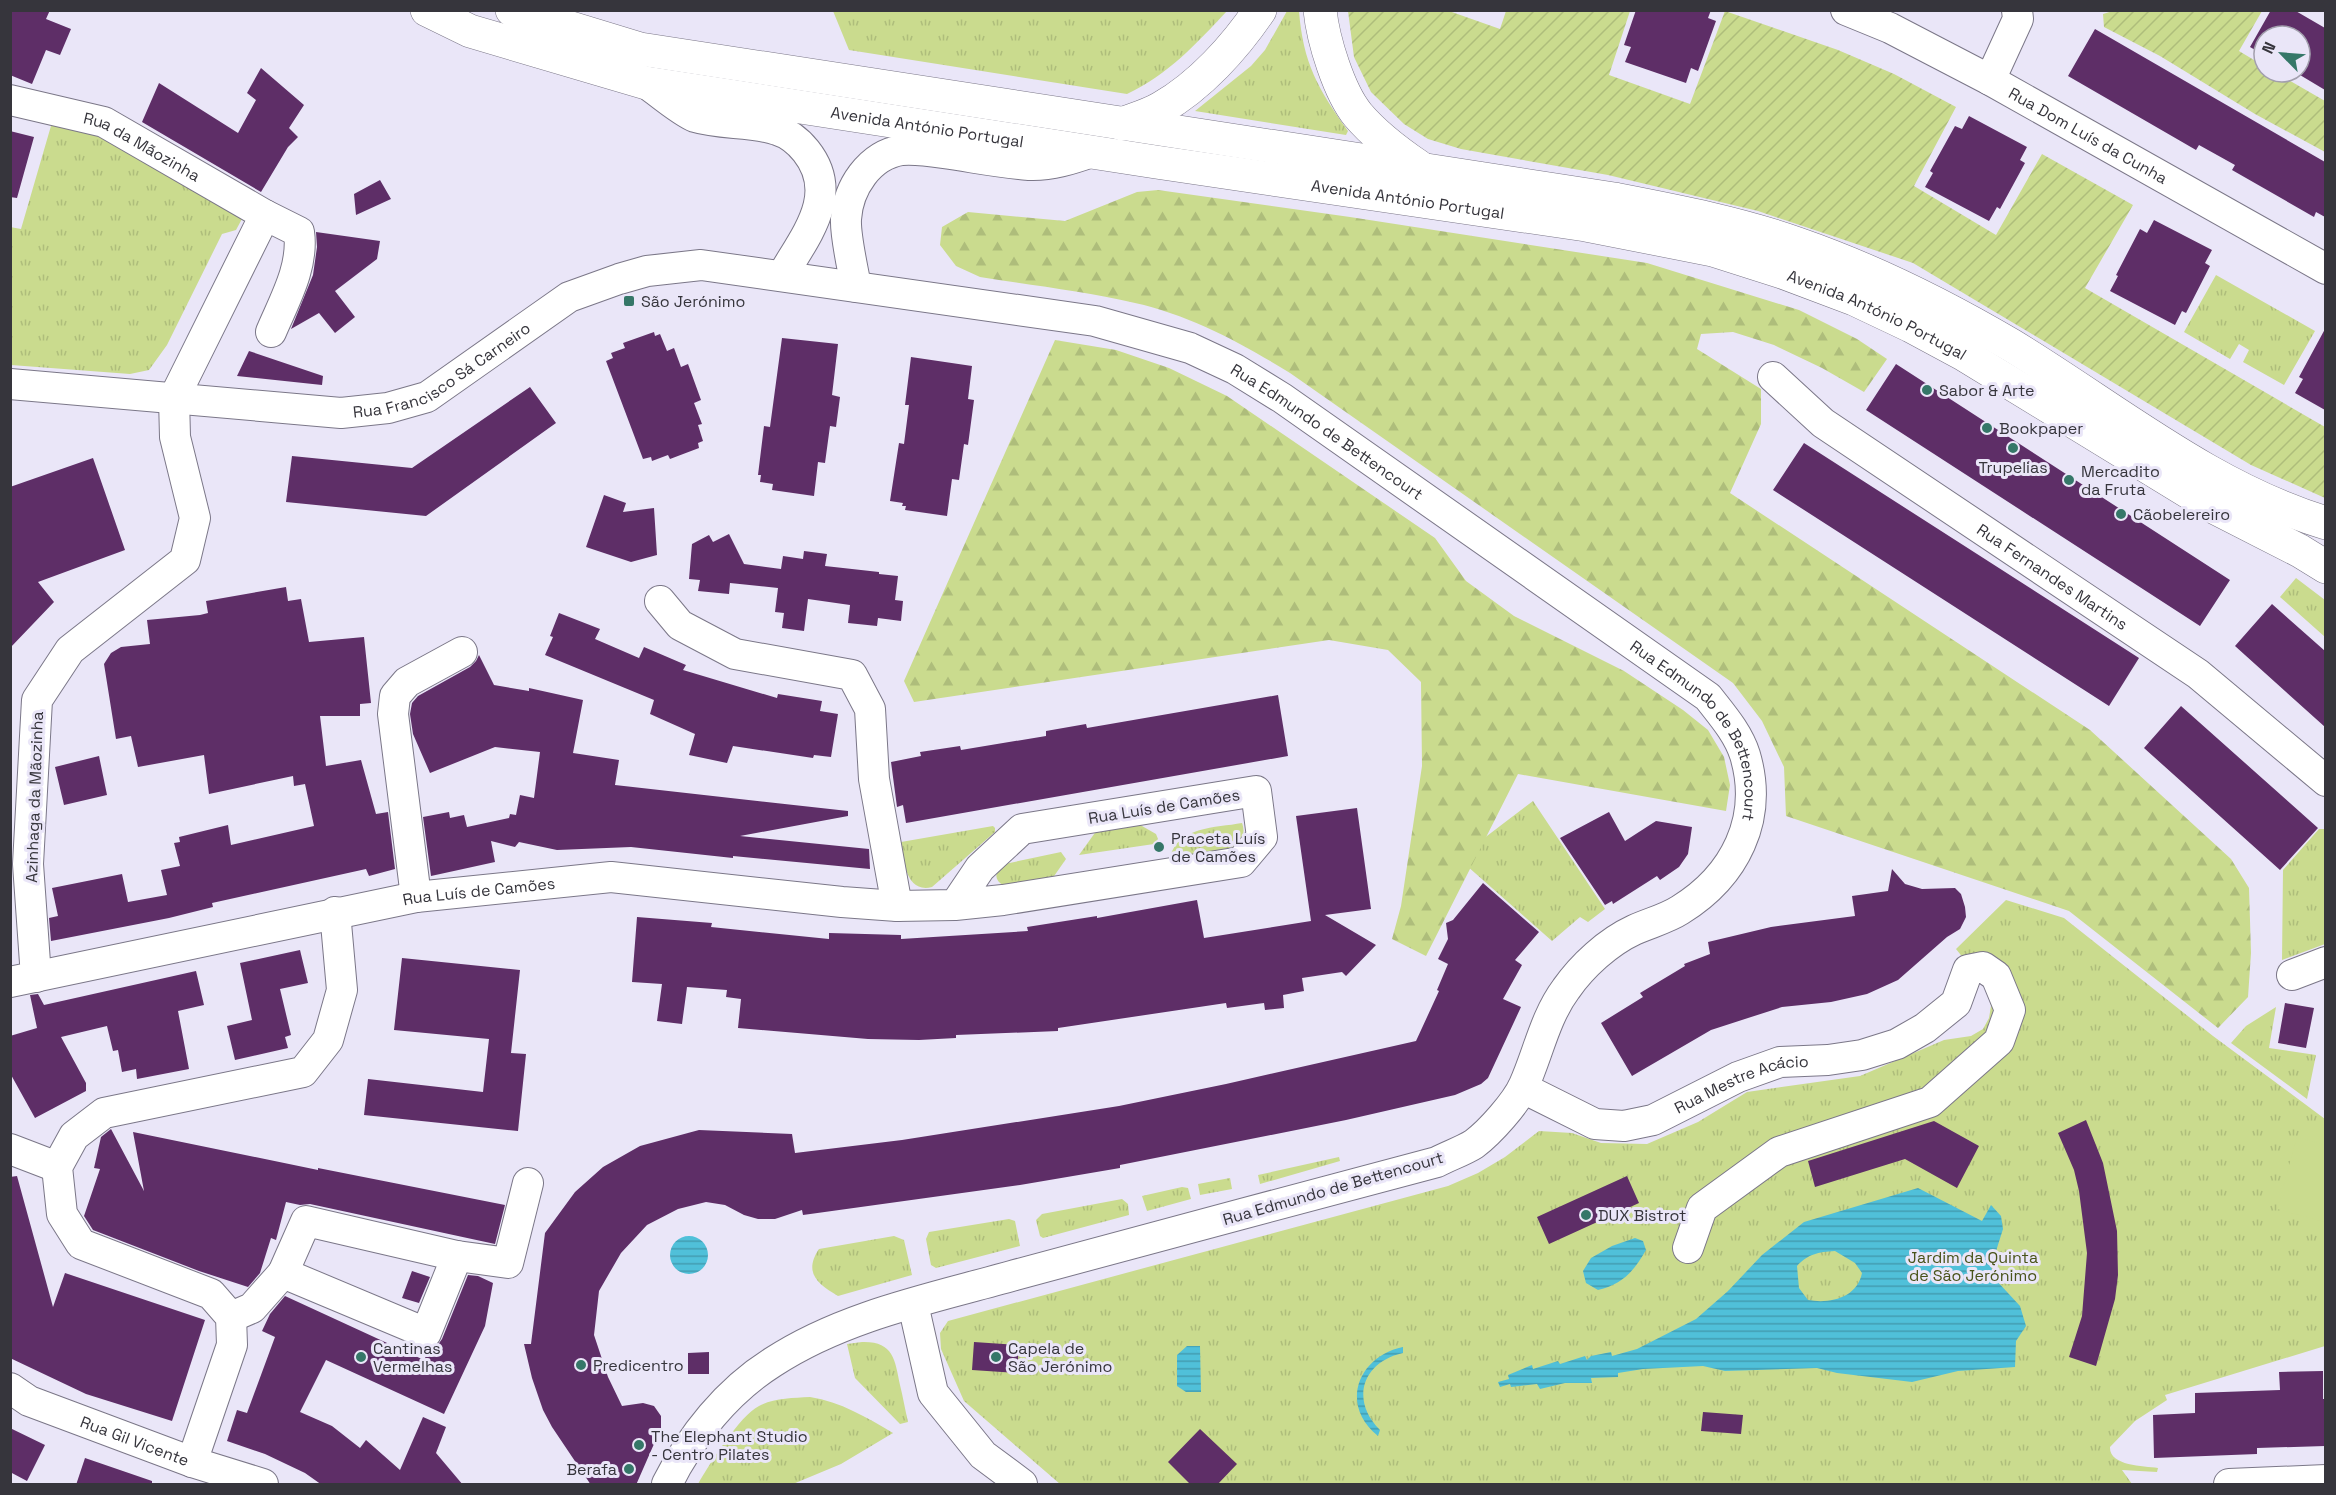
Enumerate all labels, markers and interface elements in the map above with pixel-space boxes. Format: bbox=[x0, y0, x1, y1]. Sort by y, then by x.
north arrow bbox=[2252, 24, 2312, 84]
text: N bbox=[2257, 39, 2281, 57]
street label: Rua Dom Luís da Cunha bbox=[2005, 83, 2171, 189]
street label: Avenida António Portugal bbox=[829, 102, 1025, 152]
street label: Rua da Mãozinha bbox=[81, 108, 204, 186]
street label: Avenida António Portugal bbox=[1310, 175, 1506, 224]
street label: Avenida António Portugal bbox=[1784, 265, 1970, 365]
place label: São Jerónimo bbox=[641, 291, 745, 312]
marker: São Jerónimo bbox=[622, 294, 636, 308]
street label: Rua Francisco Sá Carneiro bbox=[352, 318, 535, 423]
street label: Rua Edmundo de Bettencourt bbox=[1227, 359, 1427, 505]
place label: Sabor & Arte bbox=[1939, 380, 2035, 401]
marker: Sabor & Arte bbox=[1920, 383, 1934, 397]
place label: Bookpaper bbox=[1999, 418, 2083, 439]
marker: Bookpaper bbox=[1980, 421, 1994, 435]
marker: Trupelias bbox=[2006, 441, 2020, 455]
place label: Trupelias bbox=[1978, 457, 2048, 478]
place label: Mercadito da Fruta bbox=[2081, 461, 2160, 500]
marker: Mercadito da Fruta bbox=[2062, 473, 2076, 487]
place label: Cãobelereiro bbox=[2133, 504, 2230, 525]
marker: Cãobelereiro bbox=[2114, 507, 2128, 521]
street label: Rua Fernandes Martins bbox=[1973, 519, 2132, 635]
street label: Rua Edmundo de Bettencourt bbox=[1626, 636, 1761, 823]
street label: Azinhaga da Mãozinha bbox=[21, 711, 48, 883]
street label: Rua Luís de Camões bbox=[1087, 784, 1241, 829]
place label: Praceta Luís de Camões bbox=[1171, 828, 1266, 867]
marker: Praceta Luís de Camões bbox=[1152, 840, 1166, 854]
street label: Rua Luís de Camões bbox=[401, 873, 556, 911]
street label: Rua Mestre Acácio bbox=[1671, 1051, 1809, 1118]
street label: Rua Edmundo de Bettencourt bbox=[1220, 1147, 1446, 1230]
place label: DUX Bistrot bbox=[1598, 1205, 1686, 1226]
marker: DUX Bistrot bbox=[1579, 1208, 1593, 1222]
park label: Jardim da Quinta de São Jerónimo bbox=[1908, 1247, 2038, 1286]
place label: Cantinas Vermelhas bbox=[373, 1338, 452, 1377]
place label: Capela de São Jerónimo bbox=[1008, 1338, 1112, 1377]
marker: Cantinas Vermelhas bbox=[354, 1350, 368, 1364]
marker: Capela de São Jerónimo bbox=[989, 1350, 1003, 1364]
place label: Predicentro bbox=[593, 1355, 684, 1376]
marker: Predicentro bbox=[574, 1358, 588, 1372]
street label: Rua Gil Vicente bbox=[77, 1411, 192, 1471]
place label: The Elephant Studio - Centro Pilates bbox=[651, 1426, 808, 1465]
marker: The Elephant Studio - Centro Pilates bbox=[632, 1438, 646, 1452]
place label: Berafa bbox=[566, 1459, 617, 1480]
marker: Berafa bbox=[622, 1462, 636, 1476]

